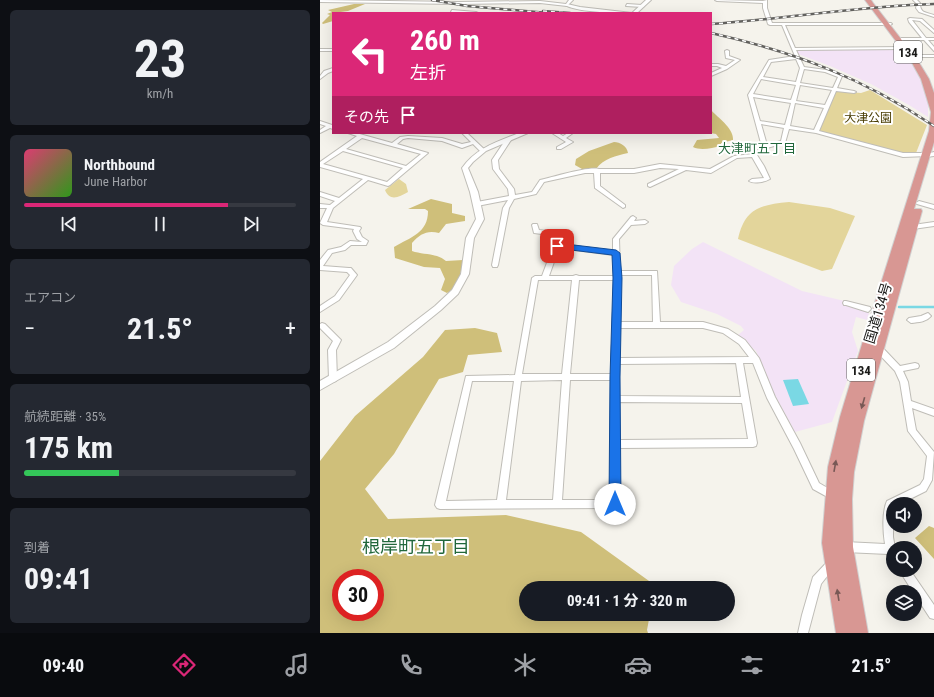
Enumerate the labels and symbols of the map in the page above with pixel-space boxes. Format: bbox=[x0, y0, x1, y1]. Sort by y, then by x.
road number: 134 bbox=[894, 41, 922, 63]
park label: 大津公園 bbox=[844, 111, 892, 125]
district label: 大津町五丁目 bbox=[718, 141, 796, 156]
pin bbox=[540, 229, 574, 263]
street label: 国道134号 bbox=[861, 281, 895, 345]
road number: 134 bbox=[847, 359, 875, 381]
one-way arrow bbox=[859, 397, 865, 409]
one-way arrow bbox=[833, 460, 839, 472]
position arrow bbox=[594, 483, 636, 525]
district label: 根岸町五丁目 bbox=[362, 536, 470, 557]
speed limit sign: 30 bbox=[332, 569, 384, 621]
one-way arrow bbox=[835, 589, 841, 601]

